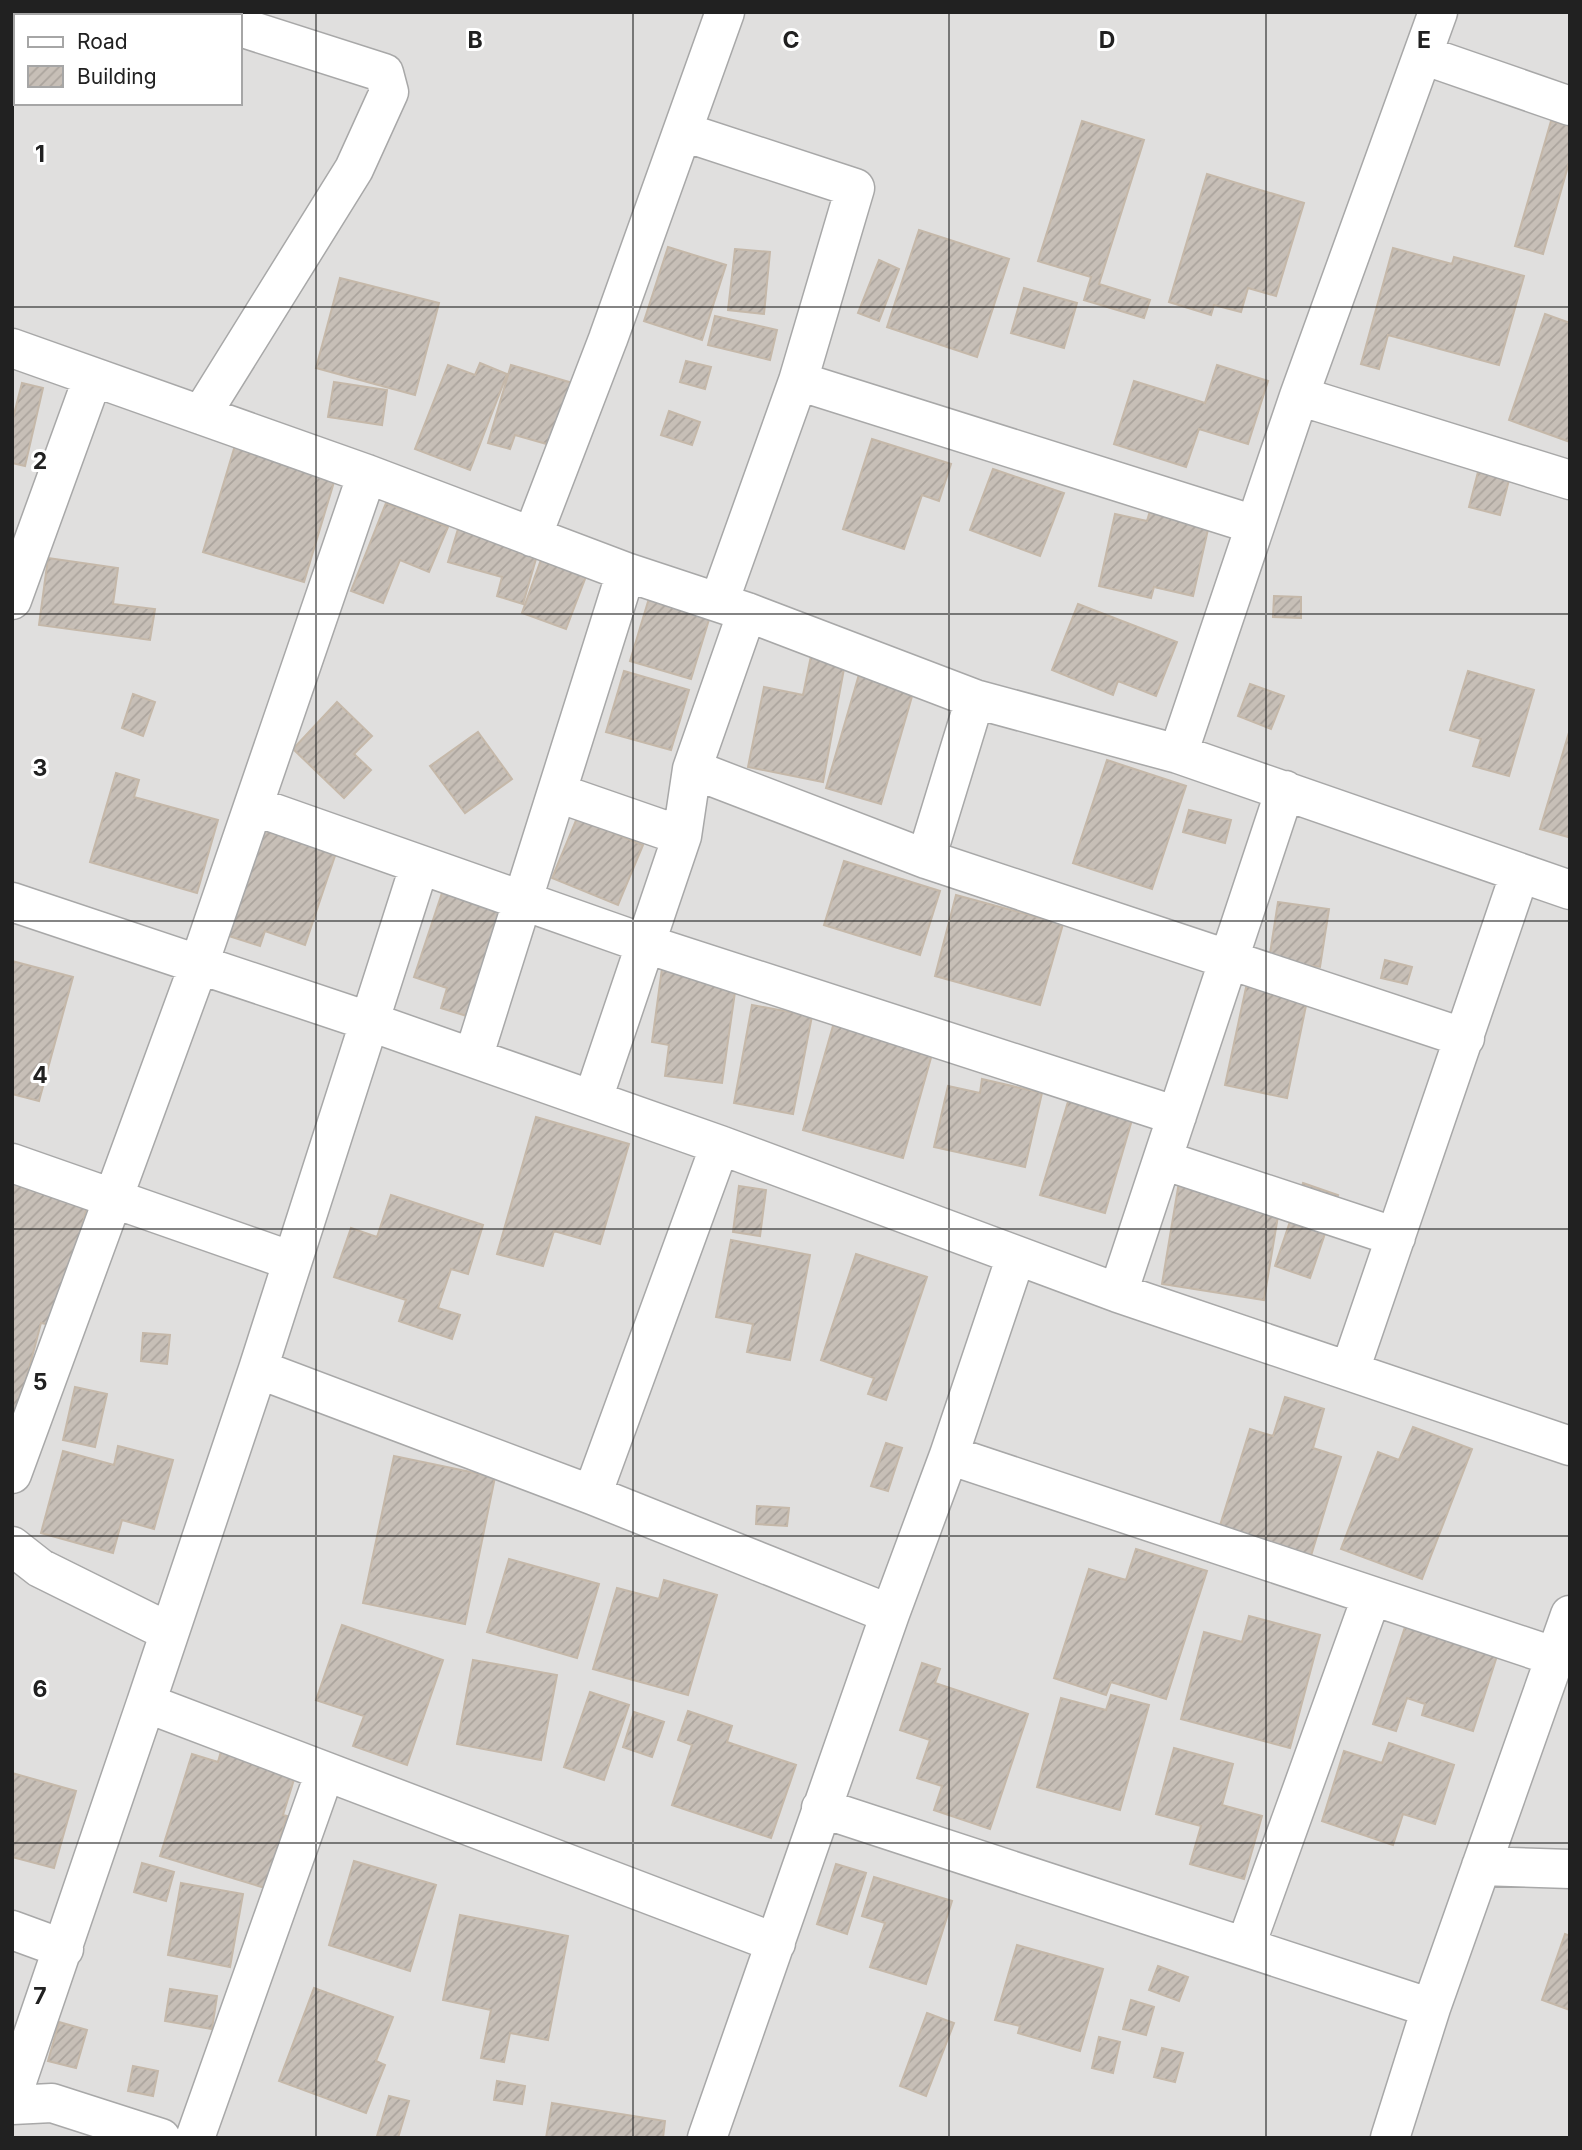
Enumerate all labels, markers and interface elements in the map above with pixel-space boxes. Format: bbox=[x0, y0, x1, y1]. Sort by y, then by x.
legend bbox=[14, 14, 242, 105]
text: B bbox=[467, 26, 483, 54]
text: C bbox=[782, 26, 800, 54]
text: D bbox=[1099, 26, 1115, 54]
text: E bbox=[1417, 26, 1431, 54]
text: Road bbox=[77, 29, 128, 54]
text: Building bbox=[77, 64, 157, 89]
text: 1 bbox=[35, 140, 45, 168]
text: 2 bbox=[33, 447, 47, 475]
text: 3 bbox=[33, 754, 47, 782]
text: 4 bbox=[32, 1061, 48, 1089]
text: 5 bbox=[33, 1368, 47, 1396]
text: 6 bbox=[33, 1675, 47, 1703]
text: 7 bbox=[33, 1982, 47, 2010]

